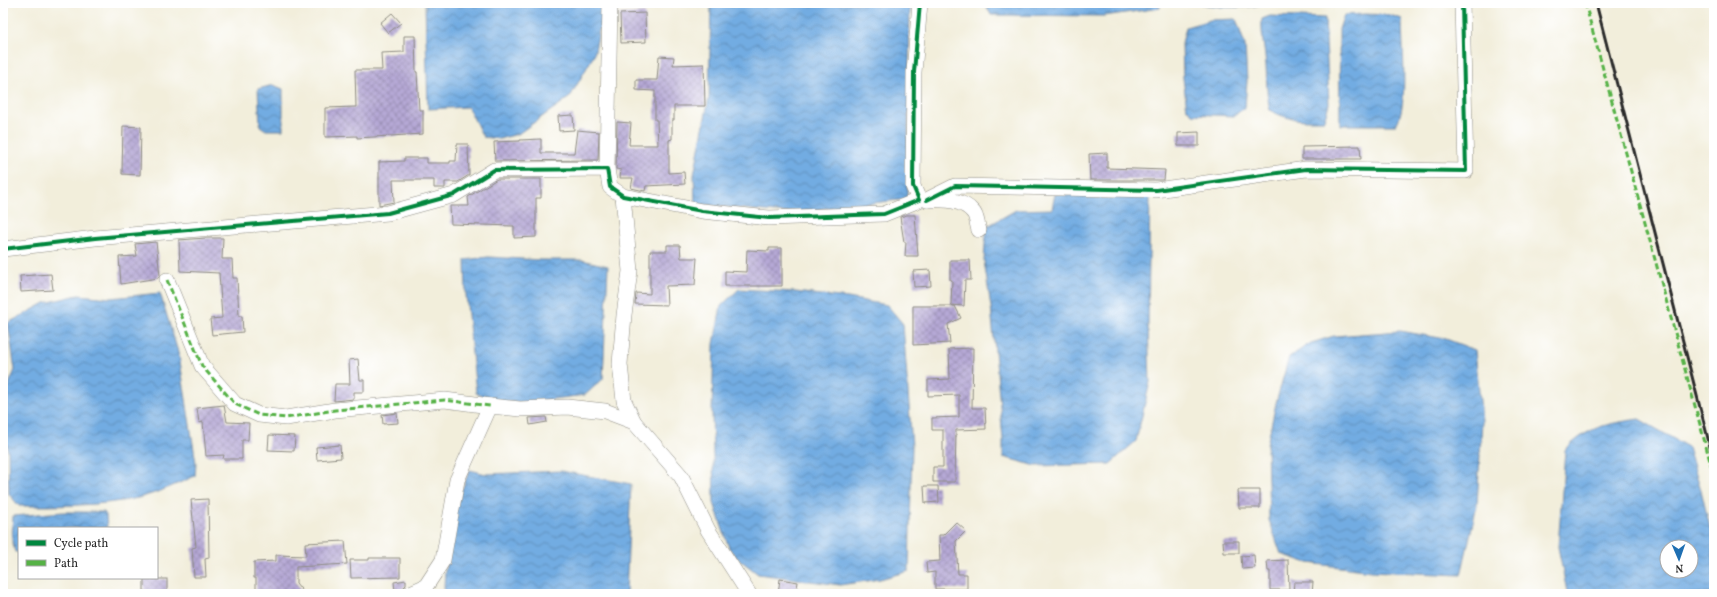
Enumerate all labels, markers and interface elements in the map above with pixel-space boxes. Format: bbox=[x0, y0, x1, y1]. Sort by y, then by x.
legend bbox=[18, 527, 158, 579]
text: Cycle path bbox=[54, 536, 109, 552]
north arrow bbox=[1659, 539, 1699, 579]
text: Path bbox=[54, 556, 78, 572]
text: N bbox=[1675, 560, 1684, 575]

